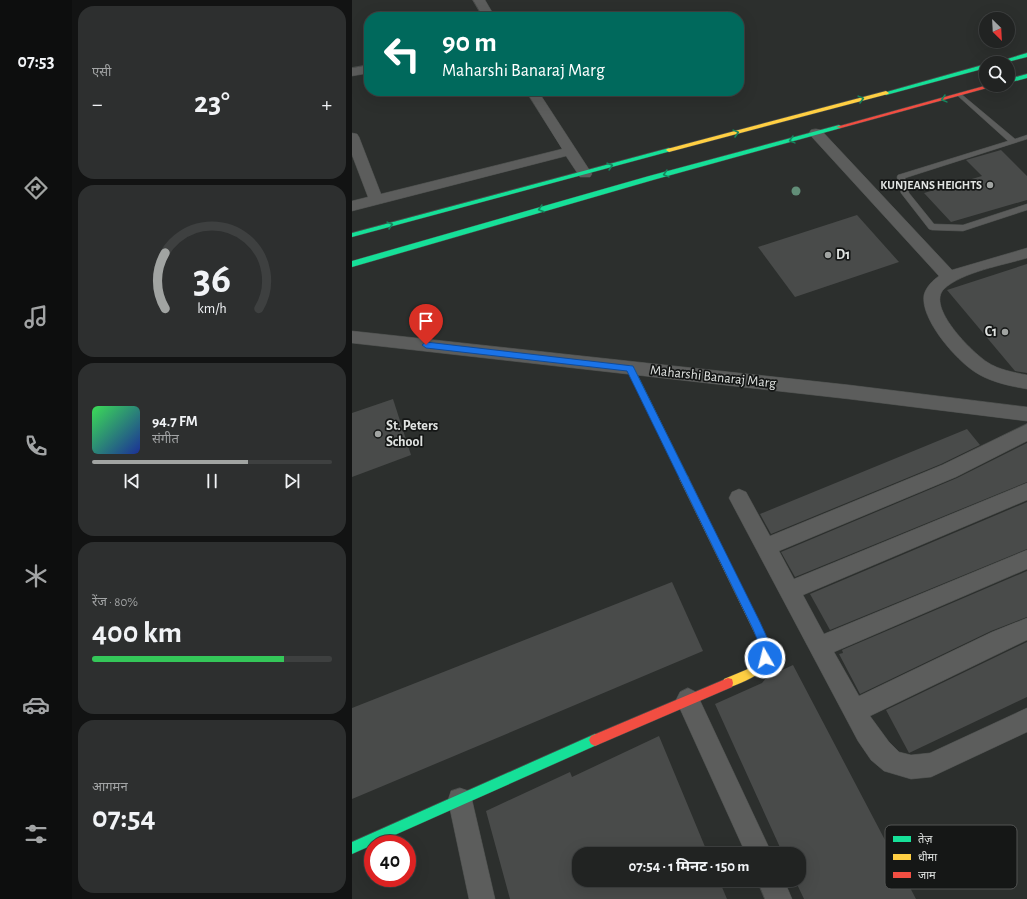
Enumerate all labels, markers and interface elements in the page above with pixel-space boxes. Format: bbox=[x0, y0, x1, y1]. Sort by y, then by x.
north arrow bbox=[979, 12, 1015, 48]
map controls bbox=[979, 12, 1015, 92]
icon: left bbox=[376, 28, 428, 80]
text: 90 m bbox=[442, 29, 497, 57]
text: 07:53 bbox=[18, 53, 54, 71]
button: search bbox=[979, 56, 1015, 92]
text: Maharshi Banaraj Marg bbox=[442, 62, 605, 80]
text: एसी bbox=[92, 66, 111, 79]
text: 23° bbox=[194, 88, 230, 118]
text: − bbox=[92, 93, 103, 115]
text: + bbox=[321, 93, 332, 115]
one-way arrow bbox=[941, 94, 948, 103]
one-way arrow bbox=[857, 95, 864, 104]
one-way arrow bbox=[732, 129, 739, 137]
one-way arrow bbox=[789, 135, 796, 144]
one-way arrow bbox=[607, 163, 613, 171]
one-way arrow bbox=[663, 169, 670, 178]
icon: directions bbox=[22, 174, 50, 202]
place label: KUNJEANS HEIGHTS bbox=[880, 179, 982, 191]
marker: KUNJEANS HEIGHTS bbox=[985, 180, 995, 190]
one-way arrow bbox=[538, 204, 545, 213]
one-way arrow bbox=[386, 221, 393, 229]
place label: D1 bbox=[836, 248, 850, 262]
marker: D1 bbox=[823, 250, 833, 260]
text: 36 bbox=[193, 259, 231, 300]
text: km/h bbox=[197, 301, 227, 315]
icon: music bbox=[22, 303, 50, 331]
pin bbox=[409, 304, 443, 345]
icon: arrive bbox=[415, 310, 437, 332]
place label: C1 bbox=[985, 325, 997, 339]
marker: C1 bbox=[1000, 327, 1010, 337]
street label: Maharshi Banaraj Marg bbox=[649, 363, 777, 391]
text: 94.7 FM bbox=[152, 414, 198, 429]
place label: St. Peters School bbox=[386, 419, 438, 449]
marker: St. Peters School bbox=[373, 429, 383, 439]
icon: phone bbox=[22, 432, 50, 460]
text: संगीत bbox=[152, 433, 179, 446]
icon: previous bbox=[121, 470, 143, 492]
icon: pause bbox=[201, 470, 223, 492]
icon: next bbox=[281, 470, 303, 492]
icon: climate bbox=[22, 562, 50, 590]
text: रेंज · 80% bbox=[92, 596, 138, 609]
text: 400 km bbox=[92, 618, 182, 648]
position arrow bbox=[744, 637, 786, 679]
icon: car bbox=[22, 691, 50, 719]
text: आगमन bbox=[92, 781, 128, 794]
text: 07:54 bbox=[92, 803, 156, 833]
icon: filters bbox=[22, 820, 50, 848]
legend bbox=[885, 825, 1017, 889]
text: तेज़ bbox=[918, 833, 933, 845]
speed limit sign: 40 bbox=[364, 835, 416, 887]
text: धीमा bbox=[918, 851, 937, 863]
text: 07:54 · 1 मिनट · 150 m bbox=[629, 859, 749, 874]
text: जाम bbox=[918, 870, 936, 881]

